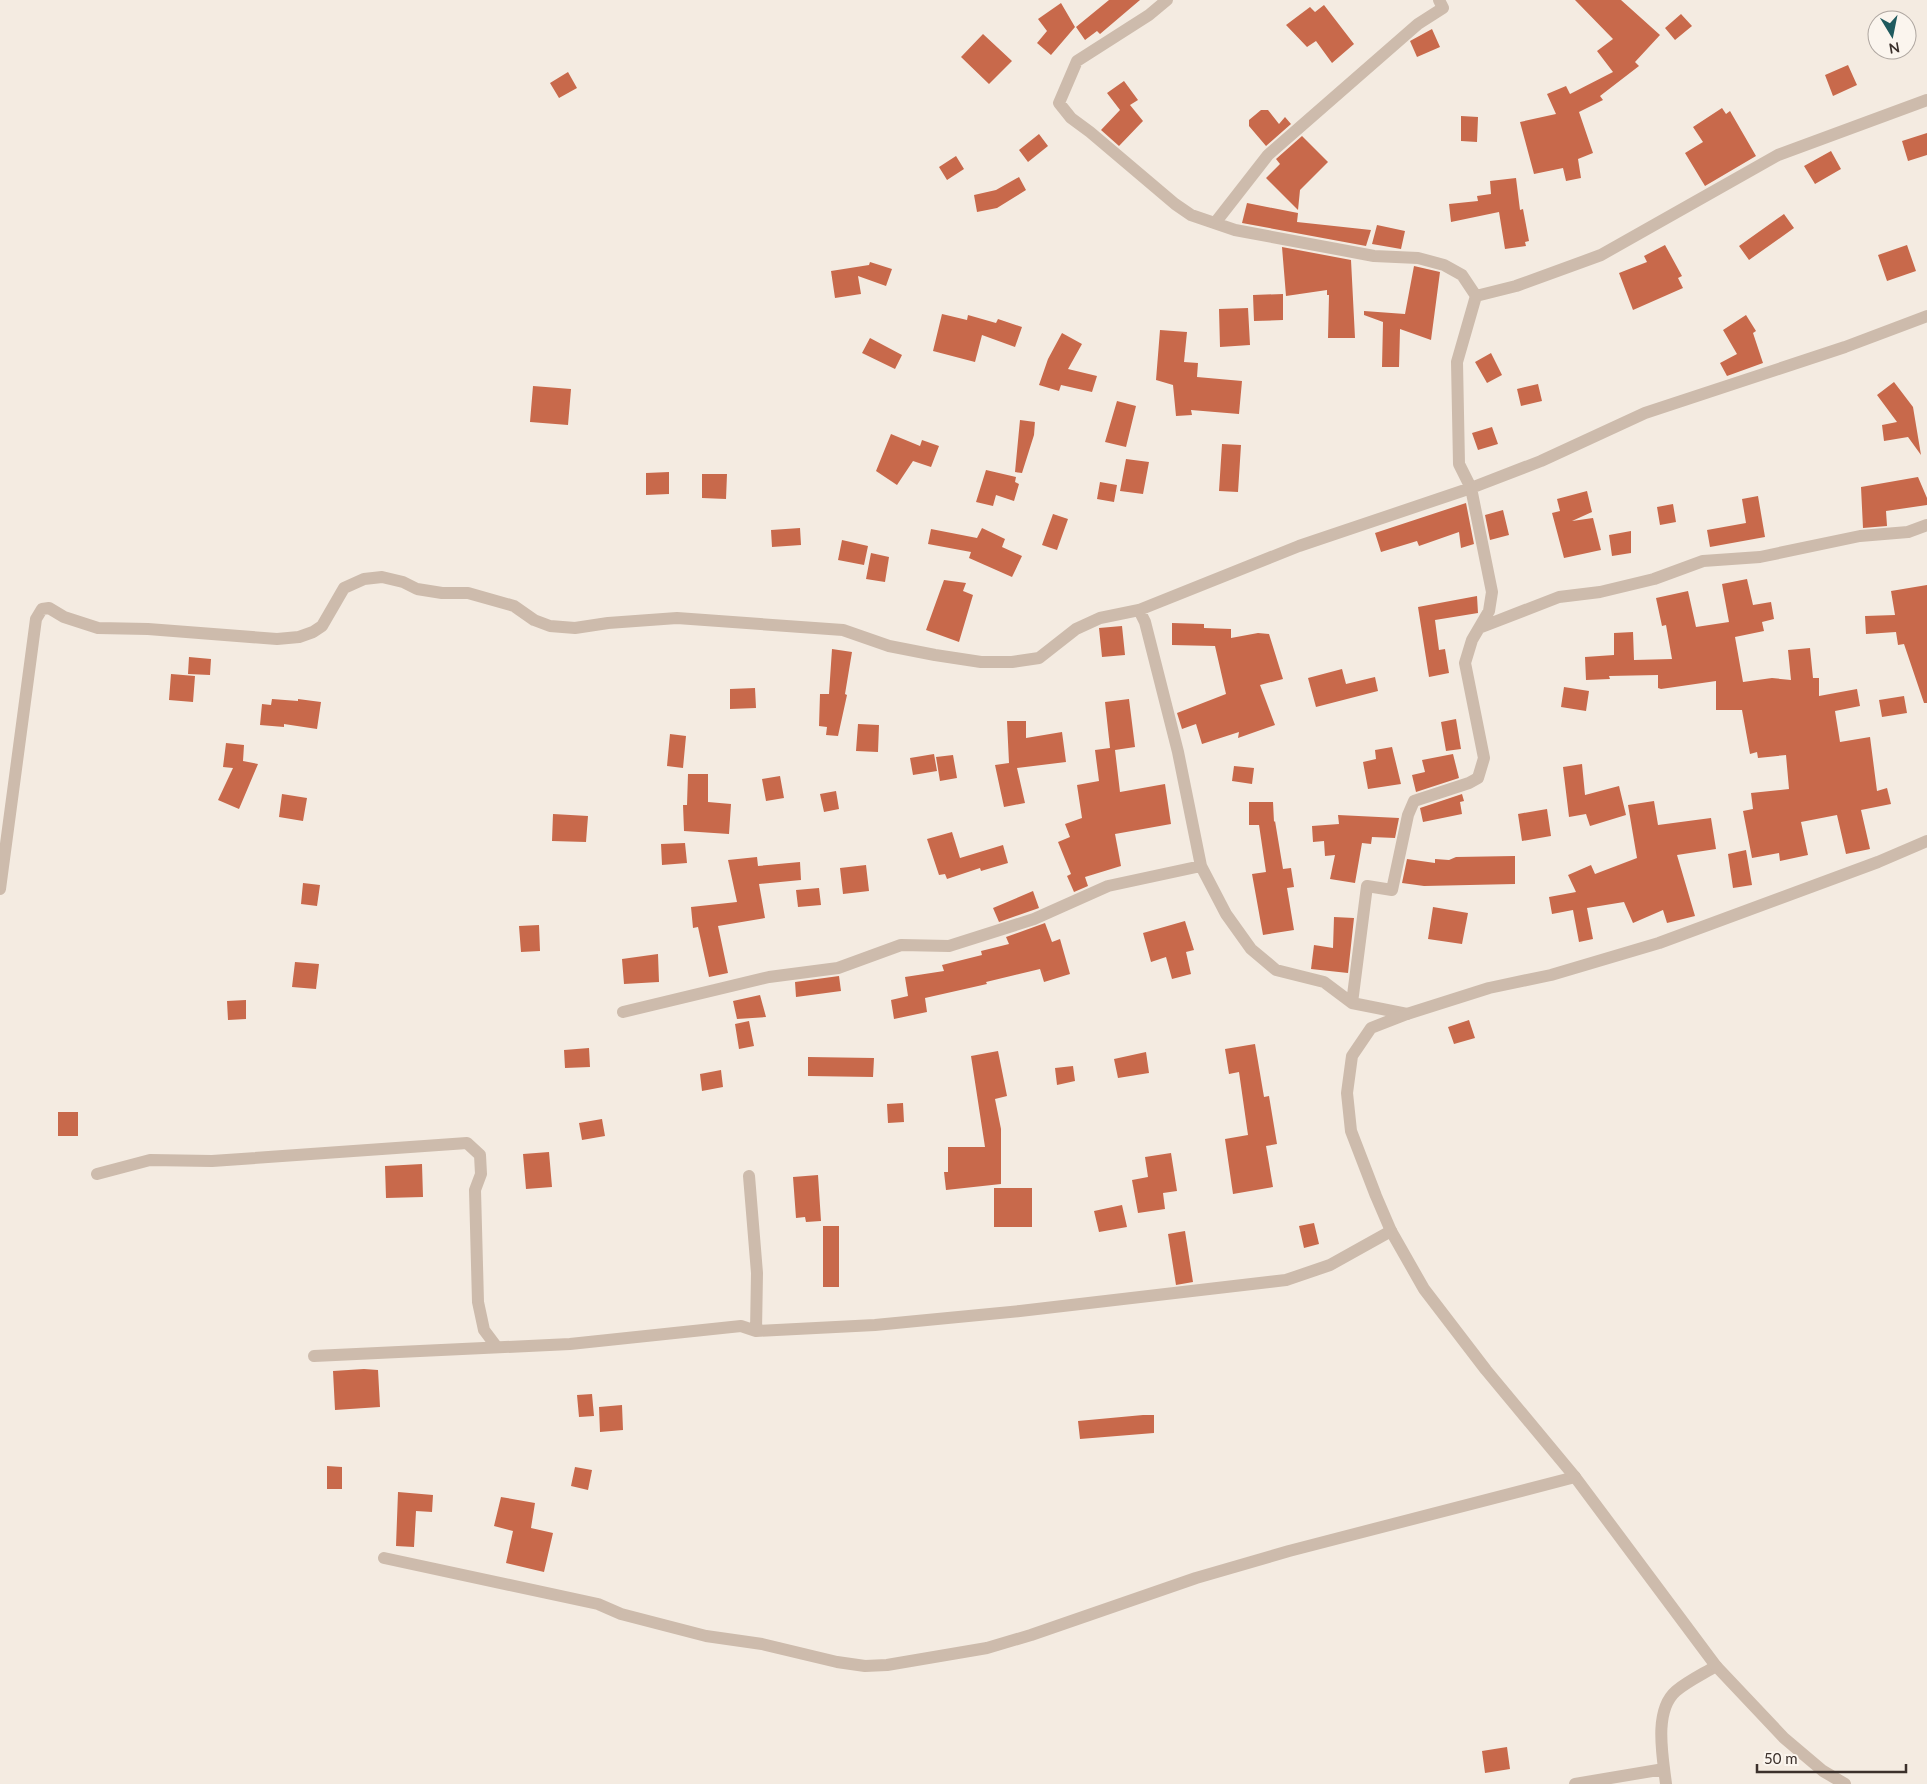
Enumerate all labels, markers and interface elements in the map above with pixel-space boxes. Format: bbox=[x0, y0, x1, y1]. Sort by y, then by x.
north arrow bbox=[1867, 10, 1917, 60]
text: N bbox=[1888, 39, 1901, 58]
scale bar bbox=[1757, 1742, 1906, 1774]
text: 50 m bbox=[1764, 1749, 1798, 1767]

